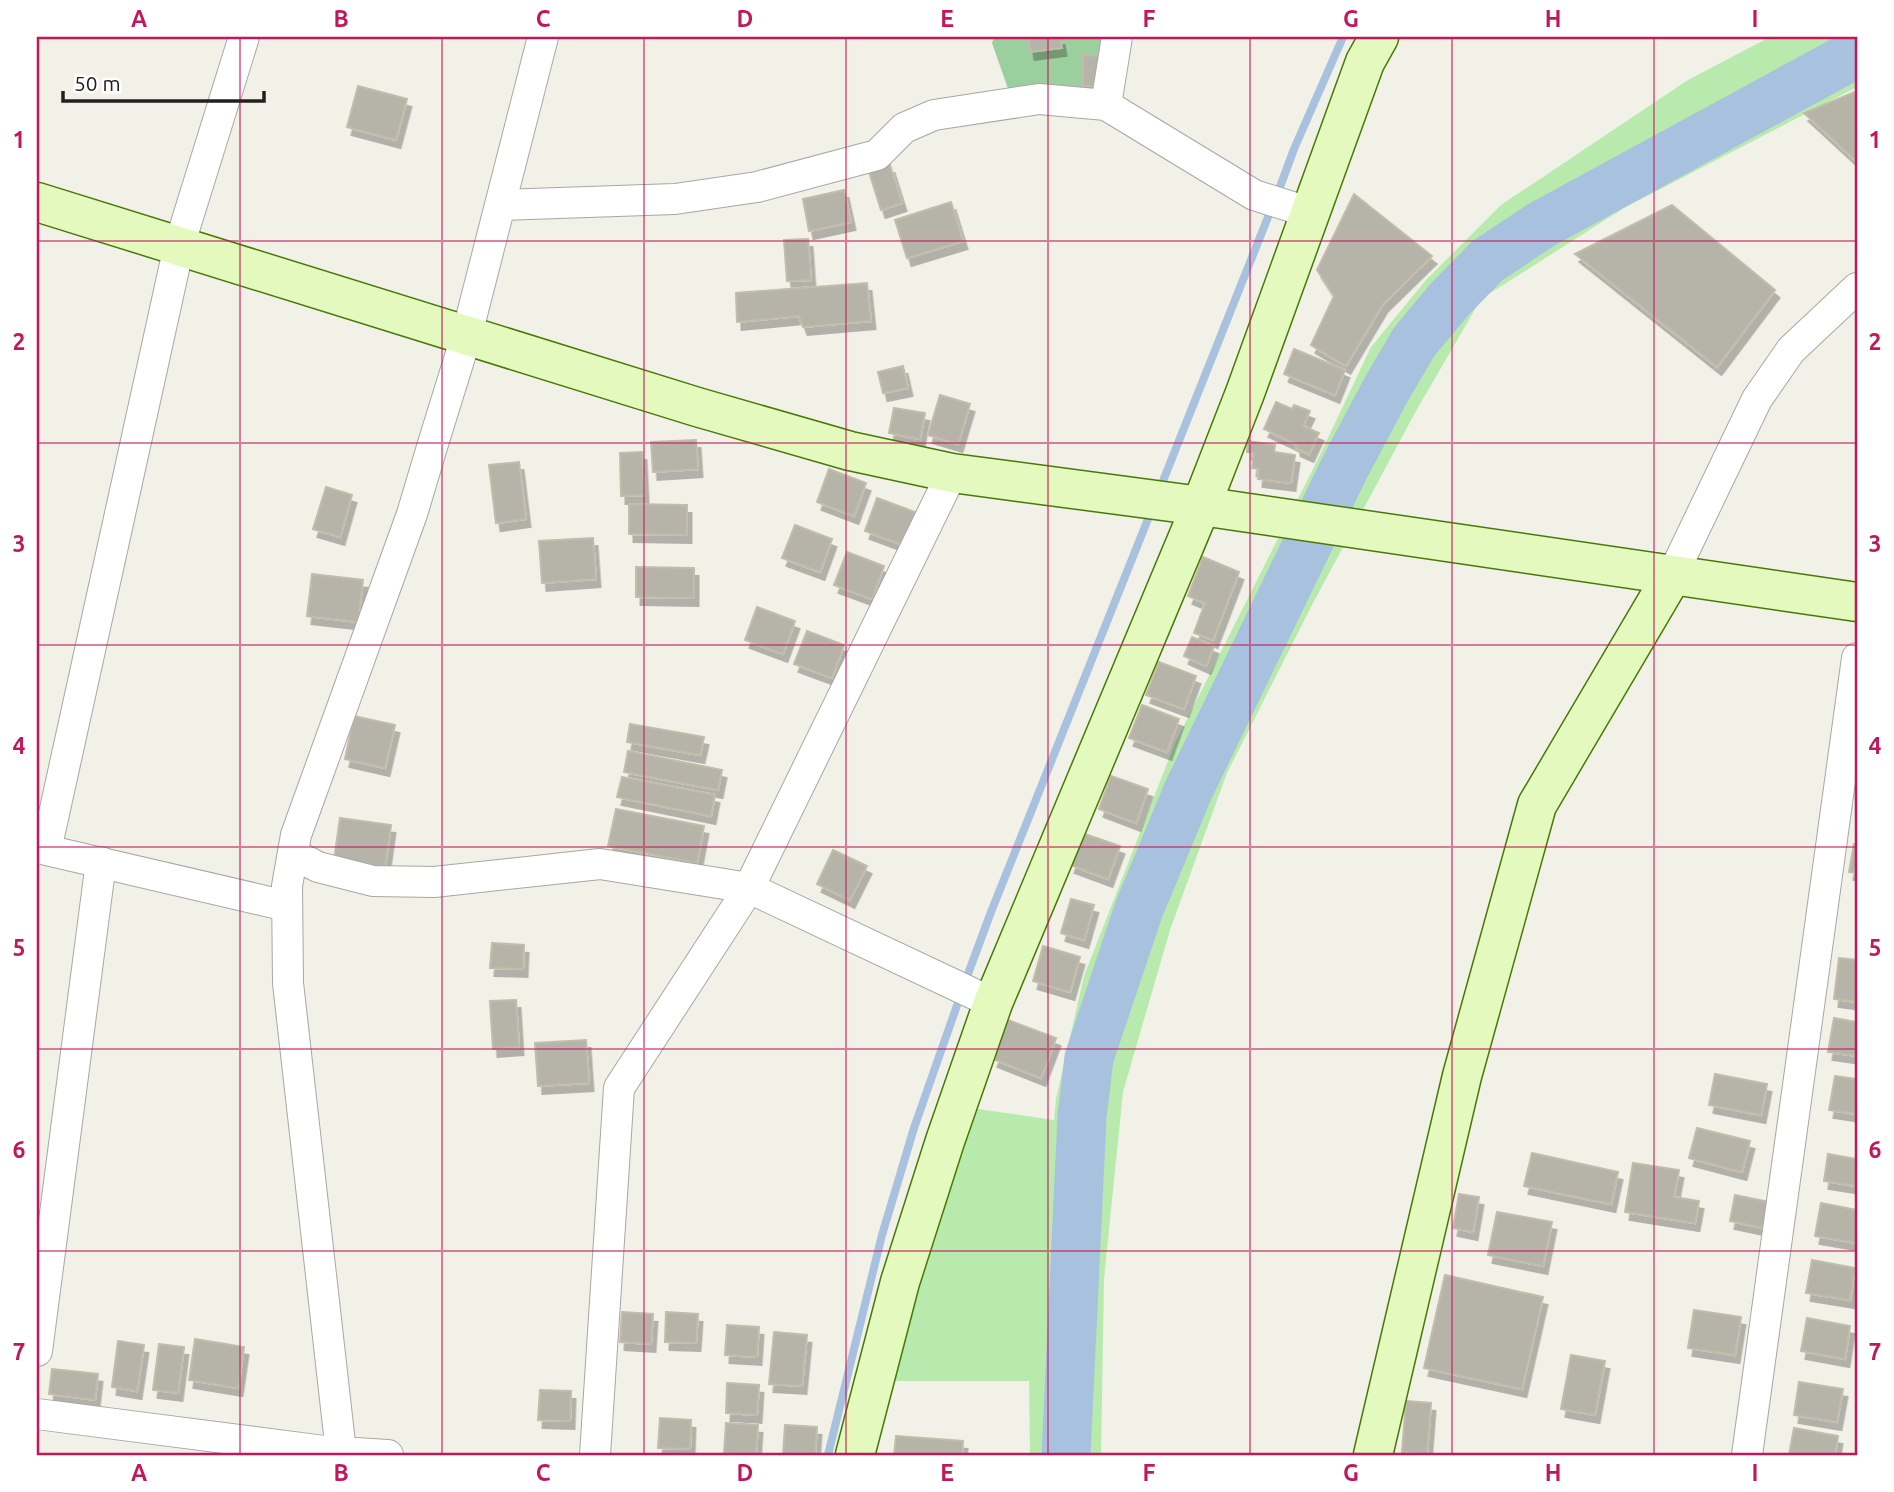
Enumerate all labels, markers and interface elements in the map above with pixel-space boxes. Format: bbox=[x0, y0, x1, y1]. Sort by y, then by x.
text: A bbox=[131, 6, 147, 31]
text: B bbox=[333, 6, 349, 31]
text: C bbox=[536, 6, 551, 31]
text: D bbox=[737, 6, 753, 31]
text: E bbox=[940, 6, 954, 31]
text: F bbox=[1143, 6, 1156, 31]
text: G bbox=[1343, 6, 1359, 31]
text: H bbox=[1545, 6, 1561, 31]
text: I bbox=[1752, 6, 1758, 31]
scale bar bbox=[63, 60, 264, 104]
text: 50 m bbox=[74, 71, 121, 95]
text: 1 bbox=[13, 127, 25, 152]
text: 1 bbox=[1869, 127, 1881, 152]
text: 2 bbox=[13, 329, 25, 354]
text: 2 bbox=[1869, 329, 1881, 354]
text: 3 bbox=[13, 531, 25, 556]
text: 3 bbox=[1869, 531, 1881, 556]
text: 4 bbox=[13, 733, 26, 758]
text: 4 bbox=[1869, 733, 1882, 758]
text: 5 bbox=[13, 935, 25, 960]
text: 5 bbox=[1869, 935, 1881, 960]
text: 6 bbox=[13, 1137, 26, 1162]
text: 6 bbox=[1869, 1137, 1882, 1162]
text: 7 bbox=[13, 1339, 25, 1364]
text: 7 bbox=[1869, 1339, 1881, 1364]
text: A bbox=[131, 1460, 147, 1485]
text: B bbox=[333, 1460, 349, 1485]
text: C bbox=[536, 1460, 551, 1485]
text: D bbox=[737, 1460, 753, 1485]
text: E bbox=[940, 1460, 954, 1485]
text: F bbox=[1143, 1460, 1156, 1485]
text: G bbox=[1343, 1460, 1359, 1485]
text: H bbox=[1545, 1460, 1561, 1485]
text: I bbox=[1752, 1460, 1758, 1485]

